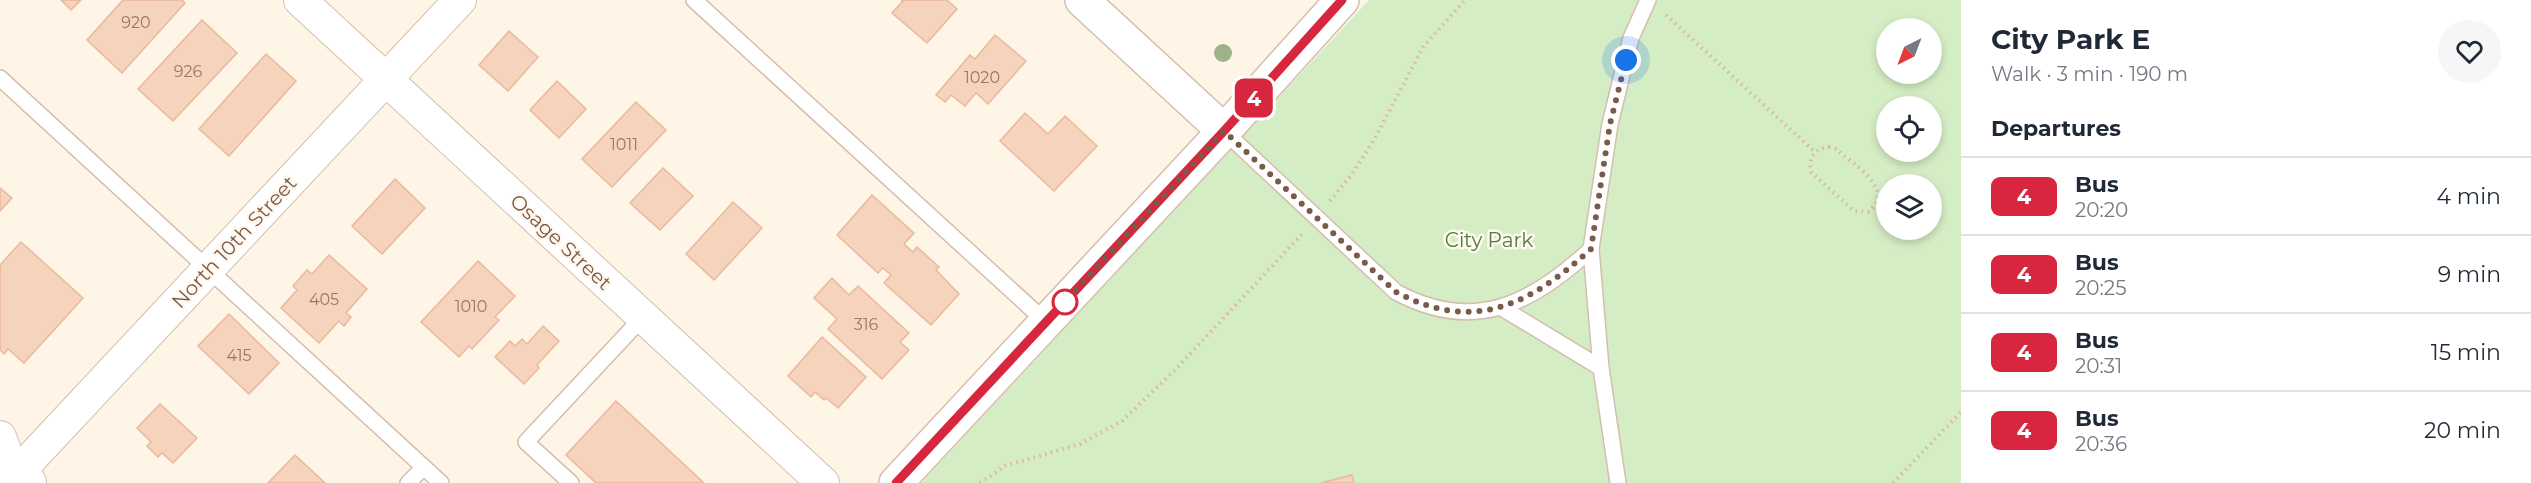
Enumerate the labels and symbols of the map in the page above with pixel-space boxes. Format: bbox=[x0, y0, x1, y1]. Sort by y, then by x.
house number: 920 bbox=[121, 13, 151, 32]
north arrow bbox=[1876, 18, 1942, 84]
your location bbox=[1611, 45, 1641, 75]
house number: 926 bbox=[174, 62, 203, 81]
house number: 1020 bbox=[964, 68, 1000, 87]
line badge: 4 bbox=[1234, 78, 1274, 118]
house number: 1011 bbox=[610, 135, 638, 154]
street label: North 10th Street bbox=[167, 171, 301, 313]
street label: Osage Street bbox=[505, 189, 617, 295]
park label: City Park bbox=[1445, 228, 1533, 252]
unlabelled marker bbox=[1052, 289, 1078, 315]
house number: 405 bbox=[309, 290, 339, 309]
house number: 1010 bbox=[455, 297, 487, 316]
house number: 316 bbox=[854, 315, 879, 334]
house number: 415 bbox=[226, 346, 252, 365]

